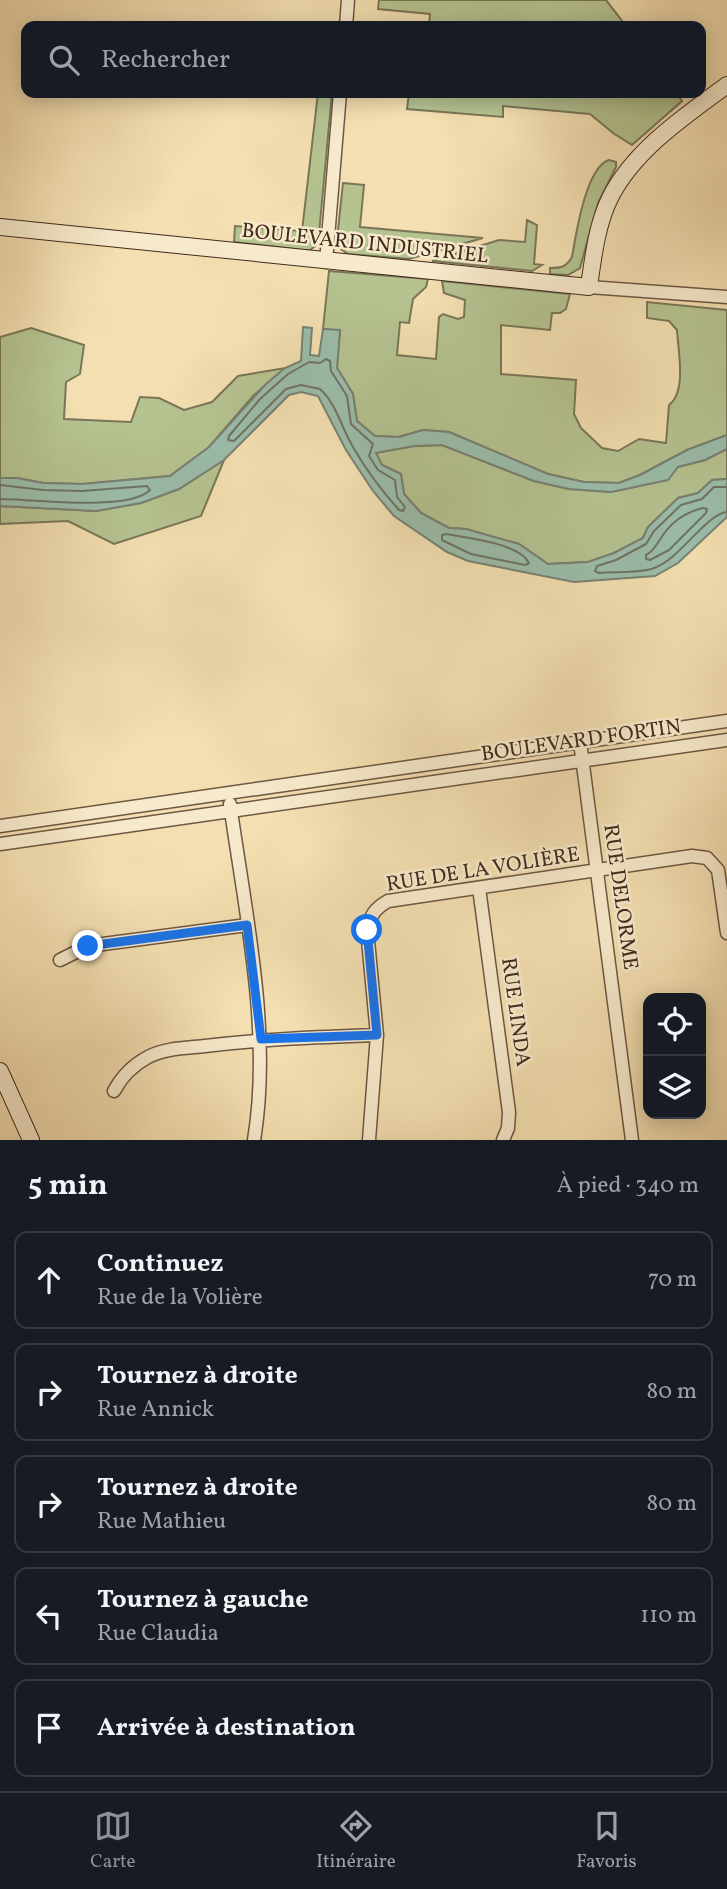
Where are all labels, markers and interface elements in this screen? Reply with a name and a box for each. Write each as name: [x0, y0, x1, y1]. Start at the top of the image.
search box: [21, 21, 706, 98]
icon: search: [45, 41, 83, 79]
text: Rechercher: [101, 42, 230, 78]
street label: BOULEVARD INDUSTRIEL: [240, 217, 490, 271]
street label: BOULEVARD FORTIN: [479, 713, 683, 769]
street label: RUE DELORME: [595, 822, 645, 972]
street label: RUE DE LA VOLIÈRE: [384, 840, 582, 900]
route start: [351, 914, 382, 945]
route end: [72, 930, 103, 961]
street label: RUE LINDA: [493, 956, 537, 1069]
map controls: [643, 993, 706, 1119]
button: locate: [643, 993, 706, 1056]
button: layers: [643, 1056, 706, 1119]
text: 5 min: [28, 1165, 108, 1207]
text: À pied · 340 m: [557, 1170, 699, 1202]
text: Continuez: [97, 1246, 223, 1282]
icon: ahead: [30, 1261, 68, 1299]
text: 70 m: [648, 1264, 697, 1296]
text: Rue de la Volière: [97, 1282, 263, 1314]
text: Tournez à droite: [97, 1358, 298, 1394]
icon: right: [30, 1373, 68, 1411]
text: 80 m: [647, 1376, 697, 1408]
text: Rue Annick: [97, 1394, 214, 1426]
text: Tournez à droite: [97, 1470, 298, 1506]
icon: right: [30, 1485, 68, 1523]
text: 80 m: [647, 1488, 697, 1520]
text: Rue Mathieu: [97, 1506, 226, 1538]
text: Tournez à gauche: [97, 1582, 309, 1618]
icon: left: [30, 1597, 68, 1635]
text: 110 m: [640, 1600, 697, 1632]
text: Rue Claudia: [97, 1618, 219, 1650]
icon: arrive: [30, 1709, 68, 1747]
text: Arrivée à destination: [97, 1710, 356, 1746]
tab: Carte: [90, 1807, 136, 1875]
tab: Itinéraire: [316, 1807, 396, 1875]
tab: Favoris: [576, 1807, 637, 1875]

